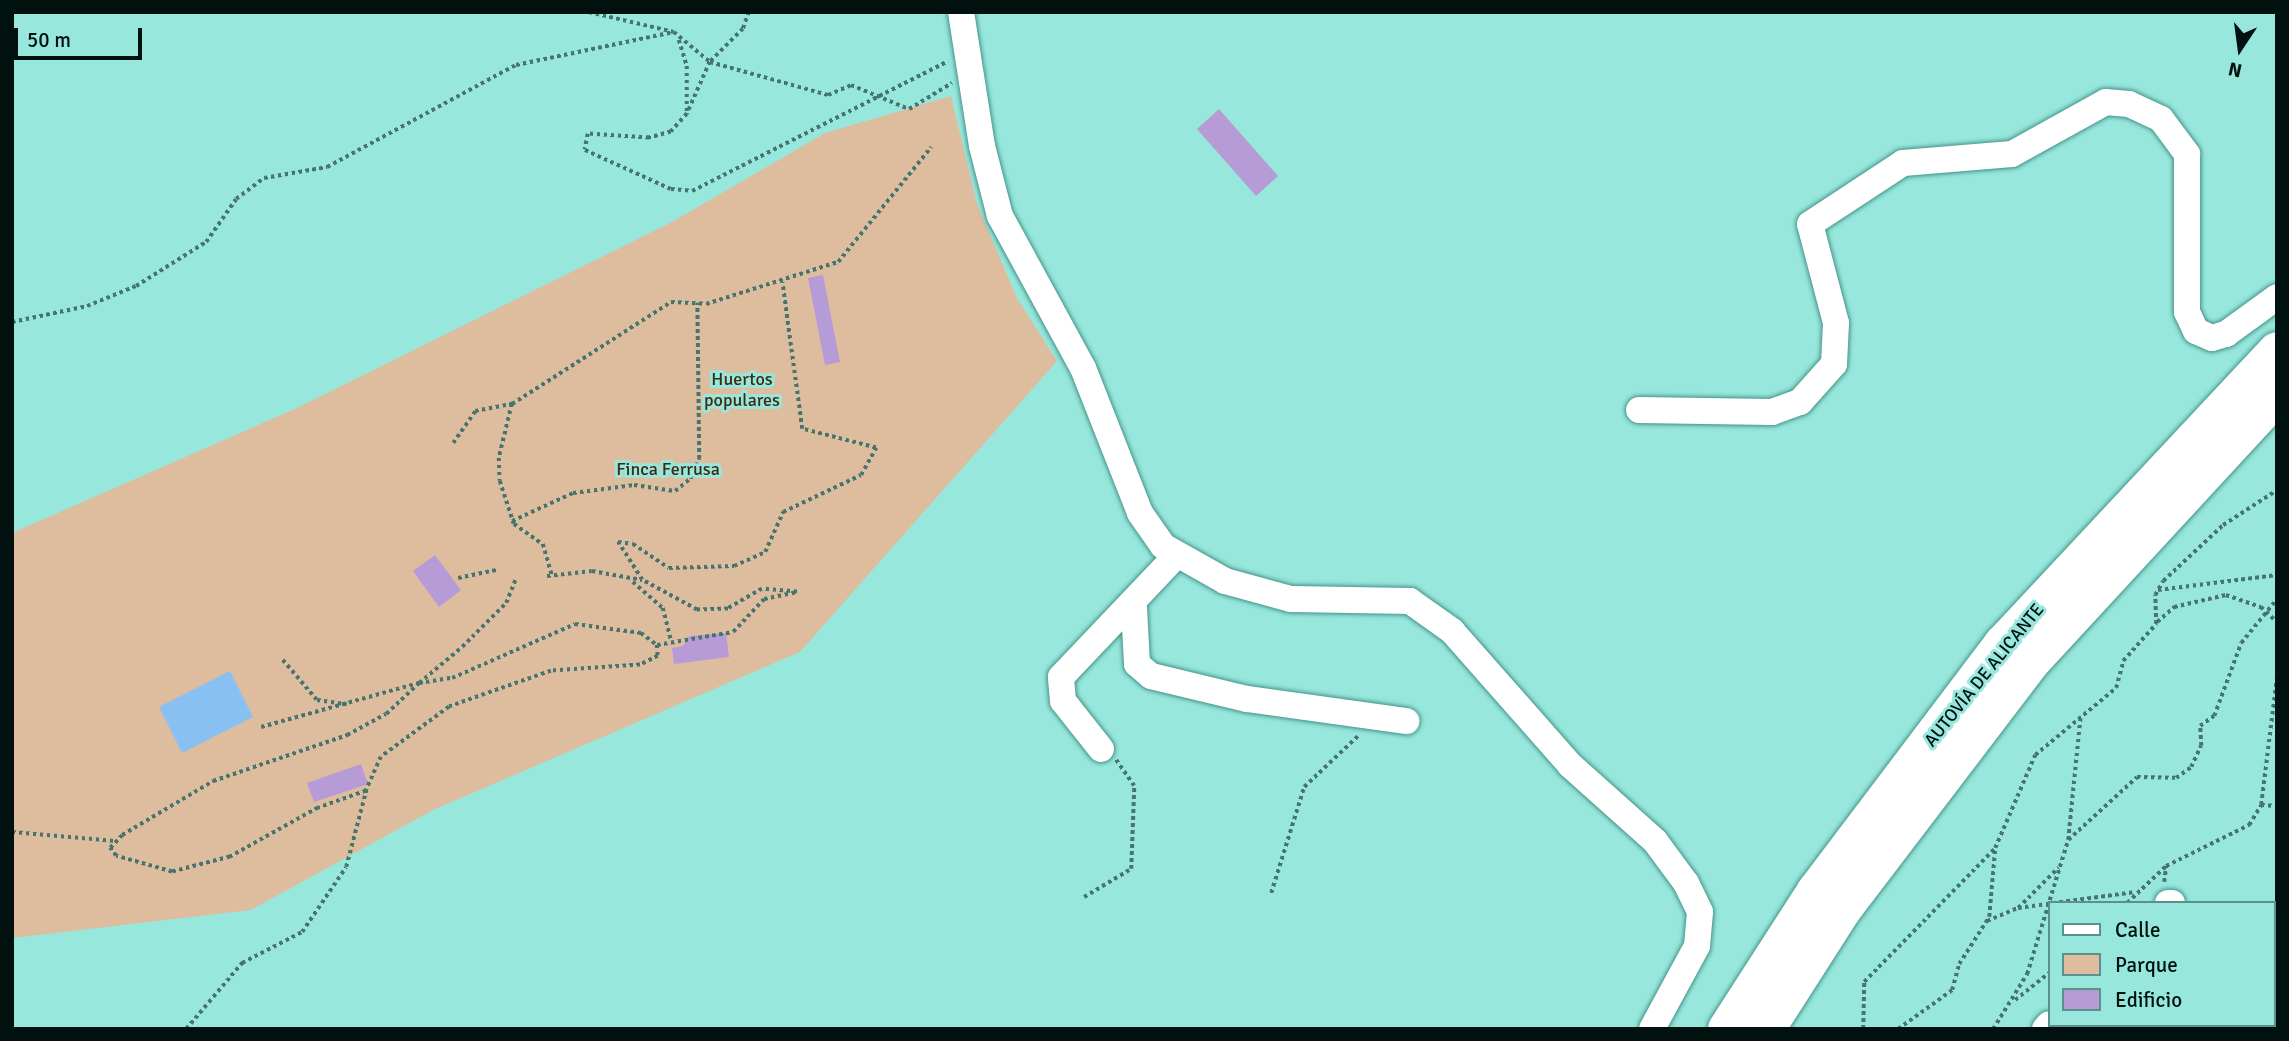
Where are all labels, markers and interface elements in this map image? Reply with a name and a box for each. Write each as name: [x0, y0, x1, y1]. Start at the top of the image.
scale bar: [18, 14, 145, 58]
north arrow: [2205, 14, 2275, 84]
text: 50 m: [27, 27, 71, 53]
text: N: [2226, 56, 2244, 83]
park label: Huertos populares: [704, 369, 780, 412]
park label: Finca Ferrusa: [616, 458, 720, 480]
street label: AUTOVÍA DE ALICANTE: [1920, 599, 2048, 751]
legend: [2048, 901, 2275, 1027]
text: Calle: [2115, 917, 2161, 943]
text: Parque: [2115, 952, 2178, 978]
text: Edificio: [2115, 987, 2182, 1013]

